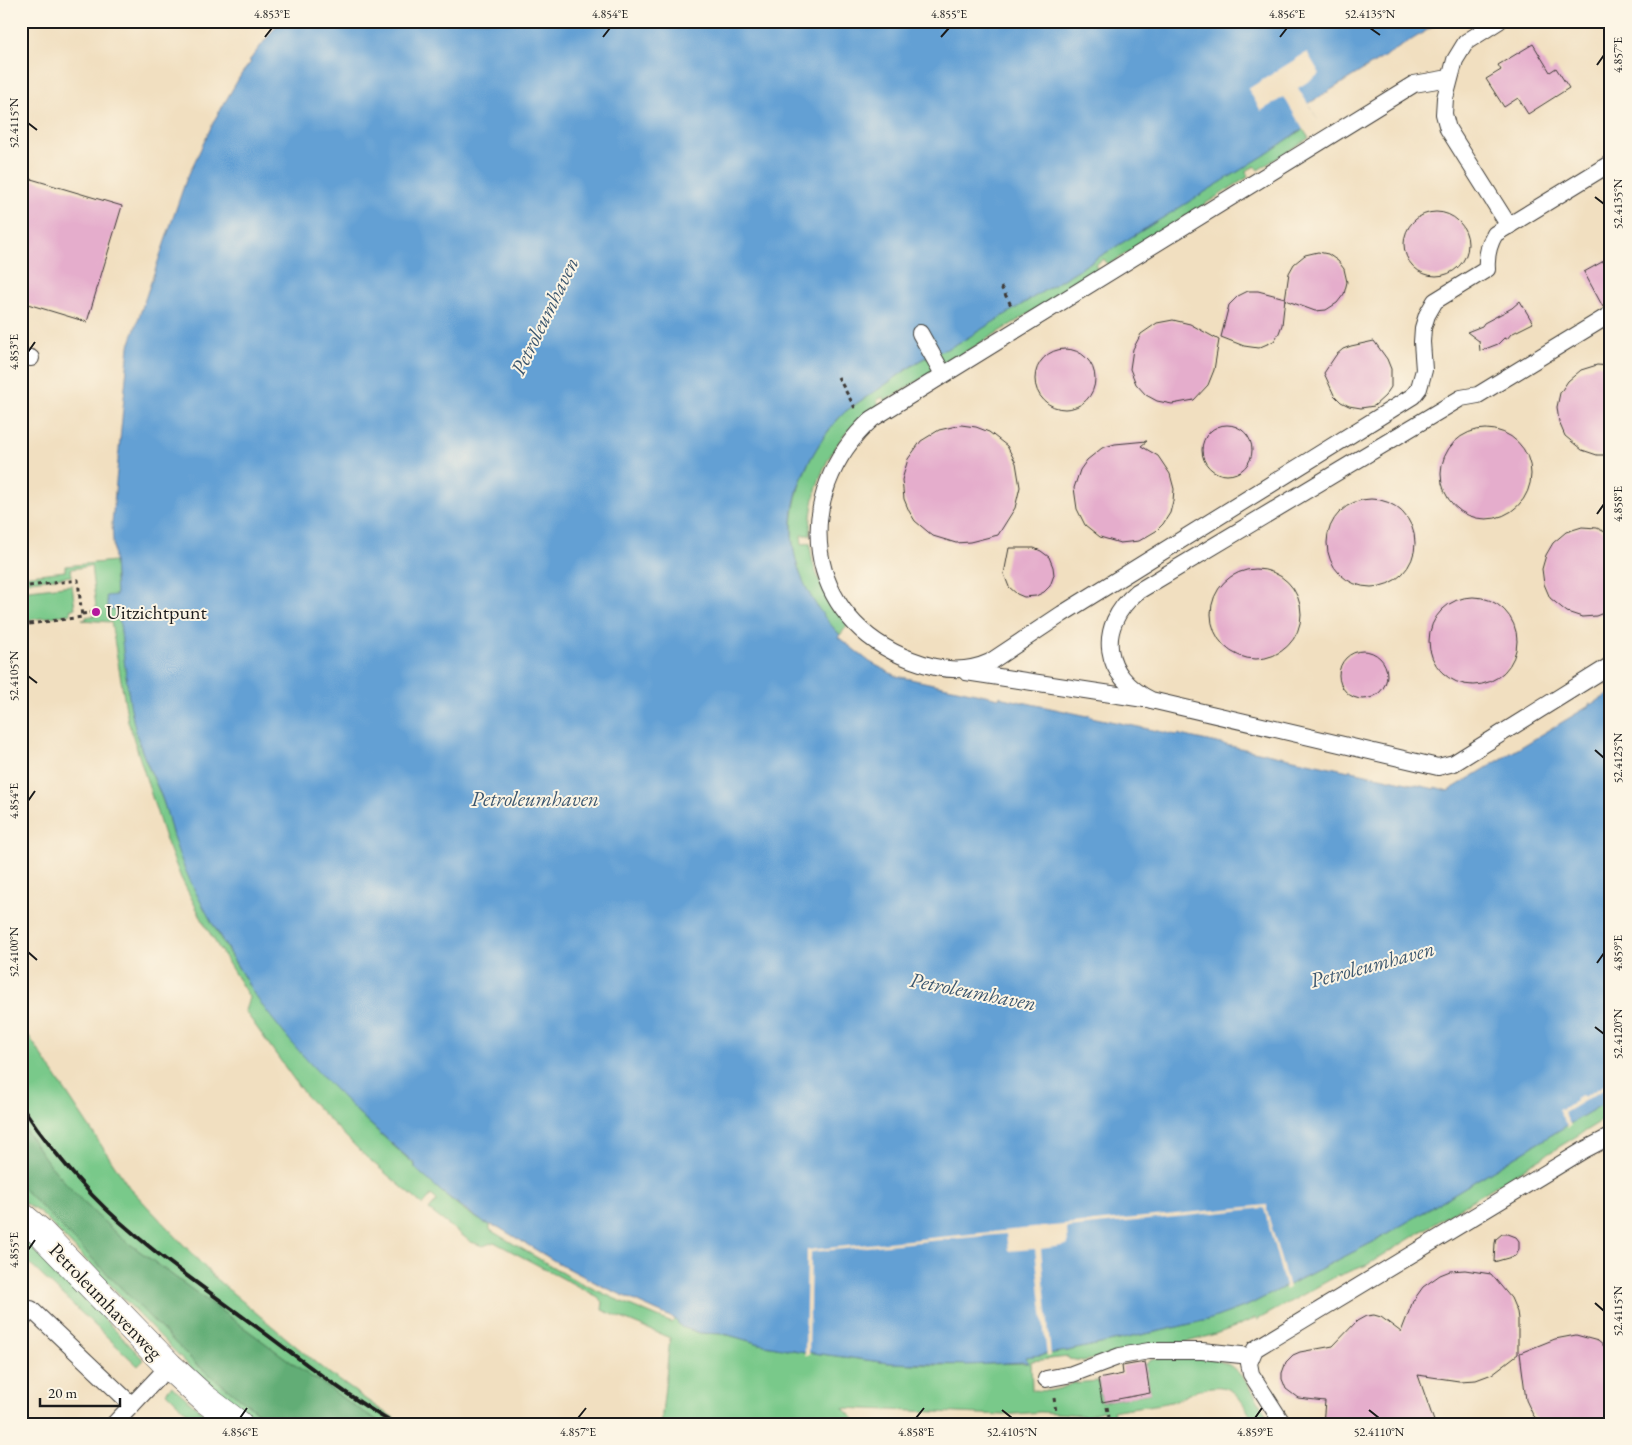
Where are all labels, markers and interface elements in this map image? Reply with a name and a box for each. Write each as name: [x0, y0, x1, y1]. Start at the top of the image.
text: 4.853°E: [254, 6, 290, 22]
text: 4.854°E: [592, 6, 628, 22]
text: 4.855°E: [931, 6, 967, 22]
text: 4.856°E: [1269, 6, 1305, 22]
text: 52.4135°N: [1345, 6, 1396, 22]
text: 4.857°E: [1610, 37, 1626, 73]
text: 52.4115°N: [6, 97, 22, 148]
text: 52.4135°N: [1610, 178, 1626, 229]
water label: Petroleumhaven: [504, 253, 584, 379]
text: 4.853°E: [6, 334, 22, 370]
text: 4.858°E: [1610, 486, 1626, 522]
place label: Uitzichtpunt: [106, 599, 208, 625]
marker: Uitzichtpunt: [90, 606, 102, 618]
text: 52.4105°N: [6, 650, 22, 701]
text: 52.4125°N: [1610, 732, 1626, 783]
text: 4.854°E: [6, 783, 22, 819]
water label: Petroleumhaven: [471, 785, 599, 812]
text: 52.4100°N: [6, 926, 22, 977]
water label: Petroleumhaven: [1307, 934, 1437, 994]
text: 4.859°E: [1610, 935, 1626, 971]
water label: Petroleumhaven: [908, 966, 1038, 1016]
text: 52.4120°N: [1610, 1008, 1626, 1059]
text: 4.855°E: [6, 1232, 22, 1268]
street label: Petroleumhavenweg: [44, 1237, 169, 1365]
text: 52.4115°N: [1610, 1285, 1626, 1336]
scale bar: [40, 1375, 120, 1407]
text: 20 m: [48, 1383, 77, 1402]
text: 4.856°E: [222, 1424, 258, 1440]
text: 4.857°E: [560, 1424, 596, 1440]
text: 4.858°E: [898, 1424, 934, 1440]
text: 52.4105°N: [987, 1424, 1038, 1440]
text: 4.859°E: [1237, 1424, 1273, 1440]
text: 52.4110°N: [1354, 1424, 1405, 1440]

